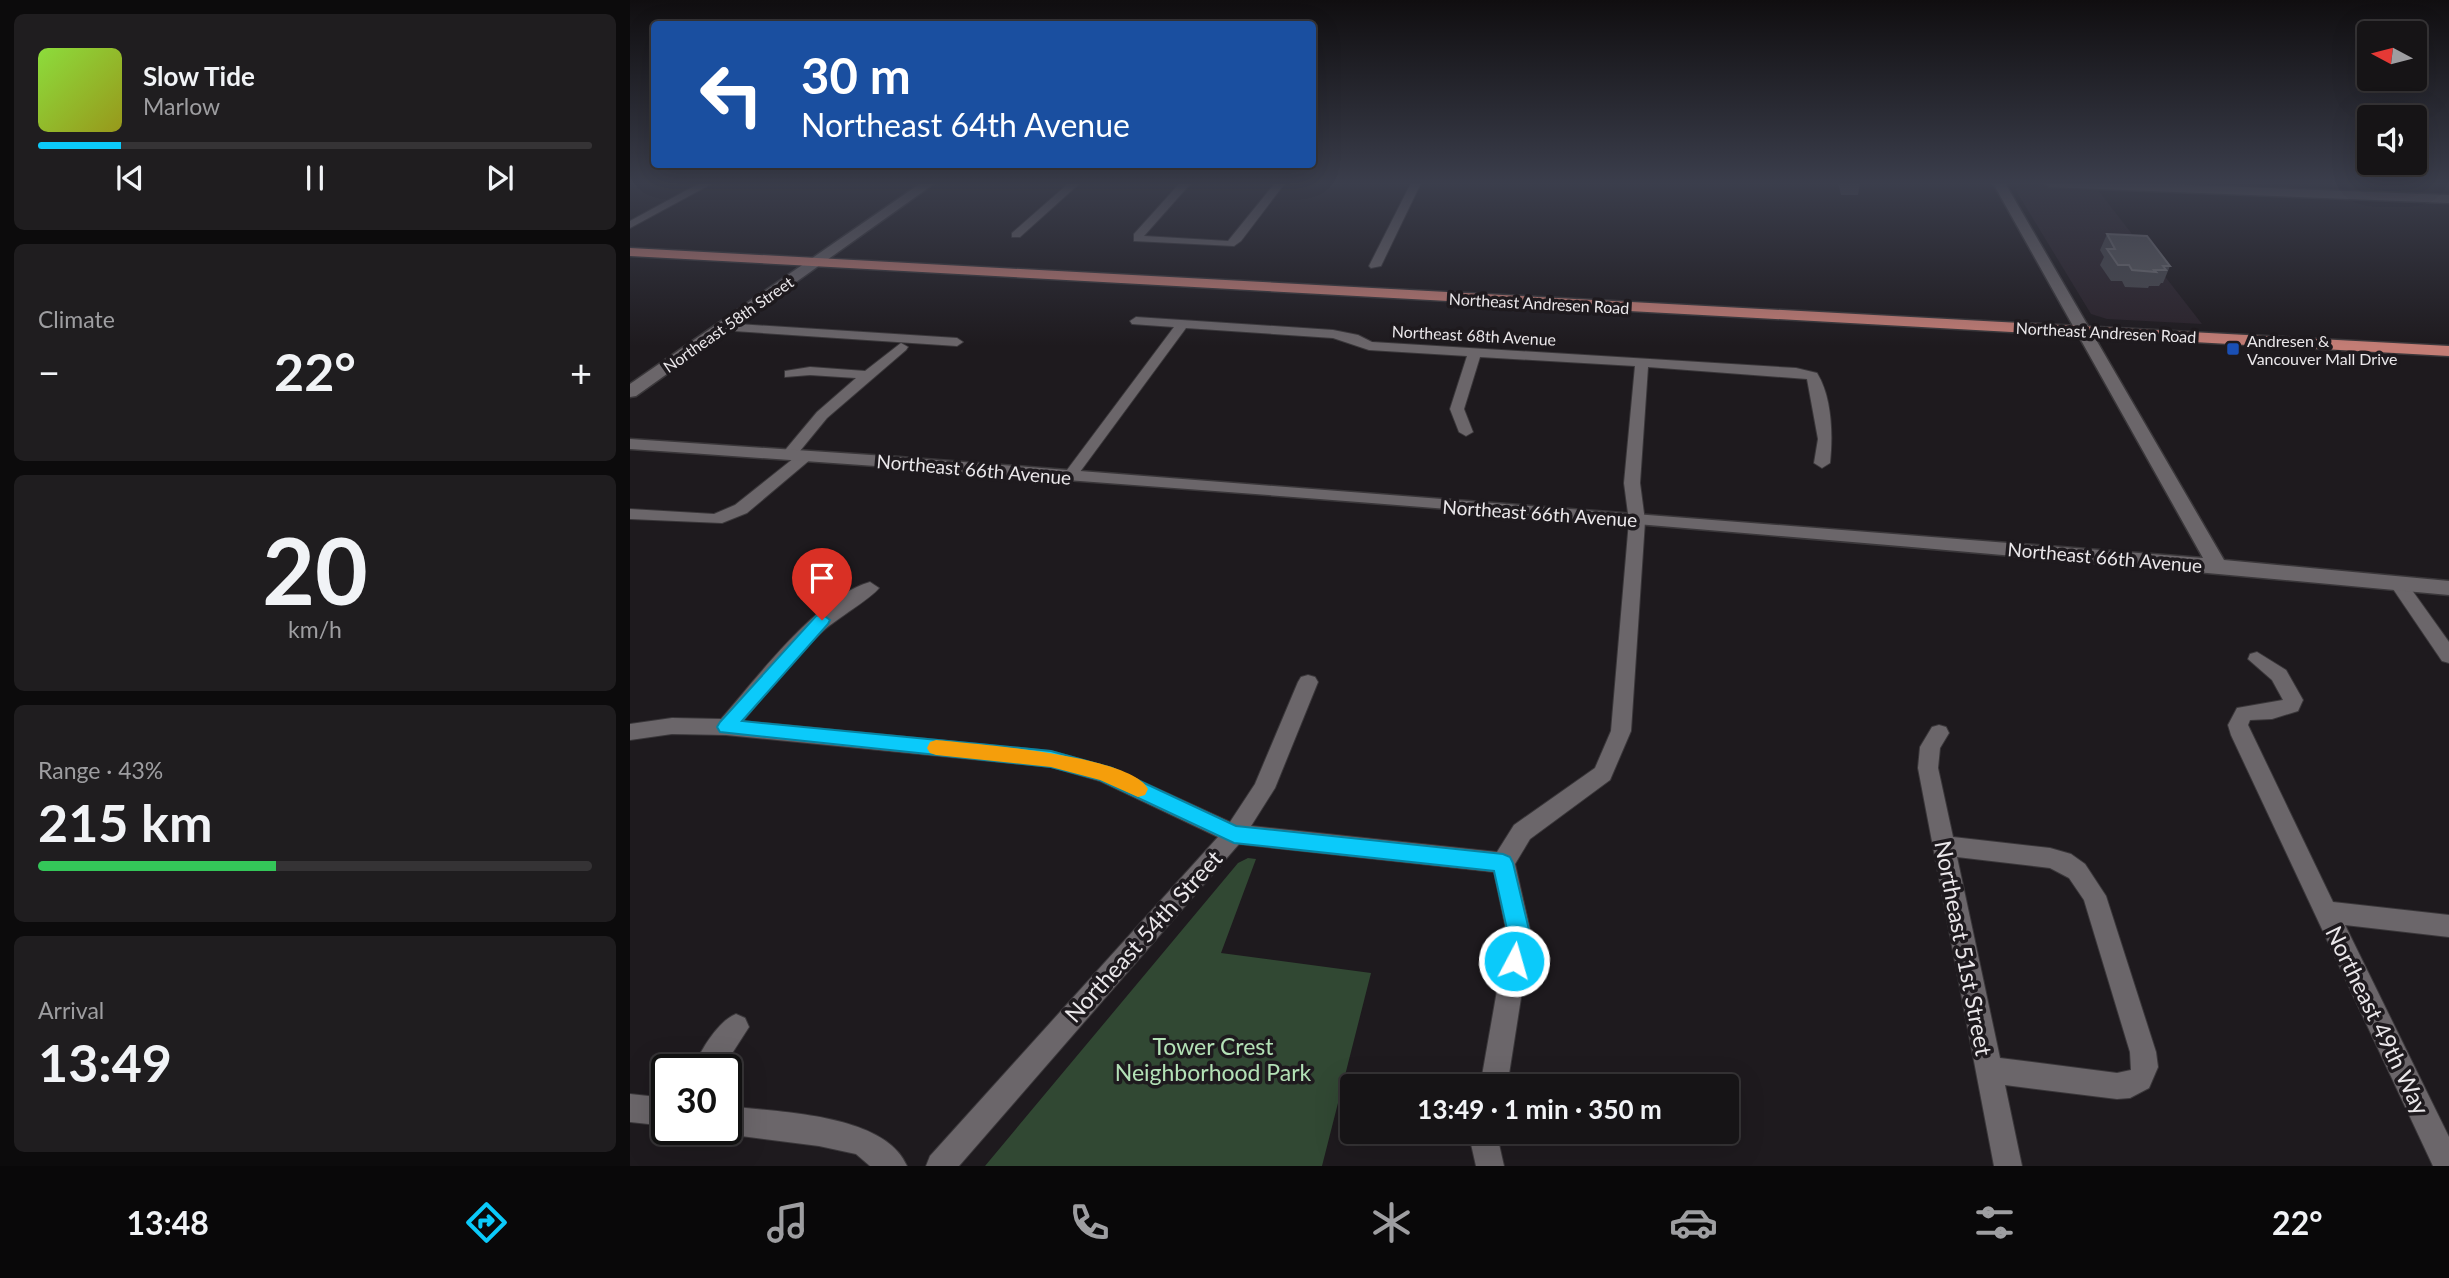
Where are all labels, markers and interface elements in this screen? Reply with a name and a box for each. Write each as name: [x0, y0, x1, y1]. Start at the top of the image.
north arrow: [2357, 21, 2427, 91]
map controls: [2357, 21, 2427, 175]
text: 30 m: [801, 46, 911, 104]
icon: left: [686, 49, 777, 140]
text: Slow Tide: [143, 60, 255, 92]
text: Marlow: [143, 92, 220, 120]
text: Northeast 64th Avenue: [801, 105, 1130, 144]
button: sound: [2357, 105, 2427, 175]
icon: previous: [111, 159, 149, 197]
icon: pause: [296, 159, 334, 197]
icon: next: [481, 159, 519, 197]
street label: Northeast 58th Street: [659, 272, 797, 376]
street label: Northeast Andresen Road: [1448, 289, 1630, 317]
text: Climate: [38, 305, 115, 333]
street label: Northeast Andresen Road: [2015, 318, 2197, 346]
street label: Northeast 68th Avenue: [1391, 321, 1557, 349]
place label: Andresen & Vancouver Mall Drive: [2247, 331, 2397, 368]
text: 22°: [274, 340, 356, 402]
marker: Andresen & Vancouver Mall Drive: [2225, 341, 2241, 357]
text: −: [38, 349, 60, 395]
text: +: [570, 349, 592, 395]
street label: Northeast 66th Avenue: [876, 449, 1072, 489]
street label: Northeast 66th Avenue: [1442, 495, 1638, 531]
text: 20: [262, 515, 368, 624]
street label: Northeast 66th Avenue: [2007, 537, 2203, 577]
pin: [792, 548, 852, 620]
icon: arrive: [803, 559, 841, 597]
text: km/h: [288, 615, 342, 643]
text: Range · 43%: [38, 756, 163, 784]
text: 215 km: [38, 791, 212, 853]
street label: Northeast 51st Street: [1929, 838, 1999, 1059]
street label: Northeast 54th Street: [1058, 844, 1228, 1028]
street label: Northeast 49th Way: [2320, 921, 2436, 1119]
position arrow: [1477, 924, 1551, 998]
text: Arrival: [38, 996, 104, 1024]
text: 13:49: [38, 1031, 172, 1093]
park label: Tower Crest Neighborhood Park: [1115, 1032, 1312, 1086]
speed limit sign: 30: [651, 1054, 742, 1145]
text: 13:49 · 1 min · 350 m: [1417, 1093, 1662, 1125]
icon: directions: [462, 1198, 511, 1247]
icon: music: [763, 1198, 812, 1247]
icon: phone: [1065, 1198, 1114, 1247]
icon: climate: [1367, 1198, 1416, 1247]
icon: car: [1669, 1198, 1718, 1247]
icon: filters: [1970, 1198, 2019, 1247]
text: 13:48: [126, 1203, 209, 1242]
text: 22°: [2272, 1203, 2323, 1242]

